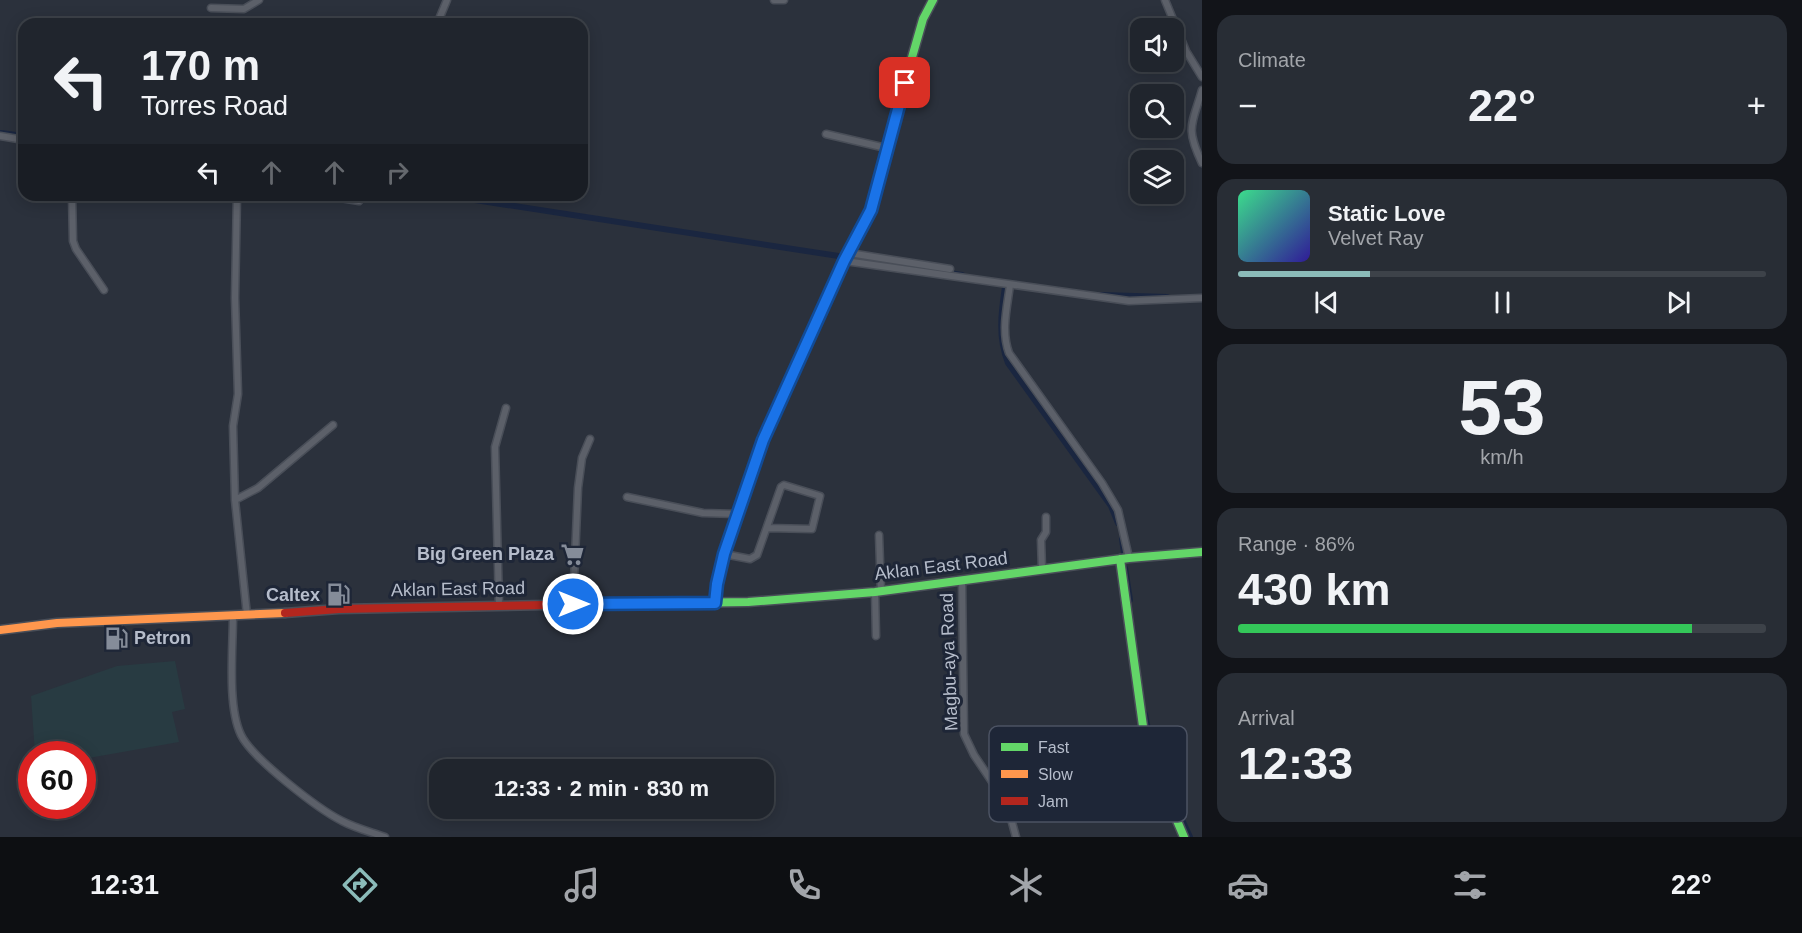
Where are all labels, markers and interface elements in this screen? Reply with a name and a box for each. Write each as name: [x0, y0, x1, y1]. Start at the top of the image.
map controls: [1130, 18, 1184, 204]
button: sound: [1130, 18, 1184, 72]
icon: left: [42, 42, 120, 120]
text: 170 m: [141, 42, 260, 89]
text: Climate: [1238, 49, 1306, 71]
pin: [879, 57, 930, 108]
icon: arrive: [888, 66, 921, 99]
text: 22°: [1468, 80, 1536, 131]
button: search: [1130, 84, 1184, 138]
text: −: [1238, 87, 1257, 124]
text: +: [1747, 87, 1766, 124]
text: Torres Road: [141, 91, 288, 121]
button: layers: [1130, 150, 1184, 204]
icon: left: [192, 156, 225, 189]
icon: ahead: [255, 156, 288, 189]
icon: ahead: [318, 156, 351, 189]
icon: right: [381, 156, 414, 189]
text: Static Love: [1328, 201, 1445, 226]
text: Velvet Ray: [1328, 227, 1424, 249]
icon: previous: [1310, 286, 1343, 319]
icon: pause: [1486, 286, 1519, 319]
icon: next: [1662, 286, 1695, 319]
text: 53: [1459, 363, 1545, 451]
text: km/h: [1480, 446, 1524, 468]
text: Range · 86%: [1238, 533, 1355, 555]
supermarket icon: Big Green Plaza: [559, 541, 585, 567]
place label: Big Green Plaza: [417, 544, 555, 564]
street label: Aklan East Road: [873, 548, 1009, 584]
text: 430 km: [1238, 564, 1391, 615]
position arrow: [541, 572, 605, 636]
street label: Aklan East Road: [391, 578, 525, 600]
fuel station icon: Caltex: [325, 582, 351, 608]
place label: Caltex: [266, 585, 320, 605]
street label: Magbu-aya Road: [937, 593, 961, 731]
fuel station icon: Petron: [103, 625, 129, 651]
place label: Petron: [134, 628, 191, 648]
text: Arrival: [1238, 707, 1295, 729]
legend: [989, 726, 1187, 822]
text: 12:33: [1238, 738, 1353, 789]
text: Fast: [1038, 739, 1070, 756]
speed limit sign: 60: [18, 741, 96, 819]
text: Slow: [1038, 766, 1073, 783]
text: 12:33 · 2 min · 830 m: [494, 776, 709, 801]
text: Jam: [1038, 793, 1068, 810]
icon: directions: [339, 864, 381, 906]
icon: music: [561, 864, 603, 906]
icon: phone: [783, 864, 825, 906]
icon: climate: [1005, 864, 1047, 906]
icon: car: [1227, 864, 1269, 906]
icon: filters: [1449, 864, 1491, 906]
text: 12:31: [90, 870, 159, 900]
text: 22°: [1671, 870, 1712, 900]

